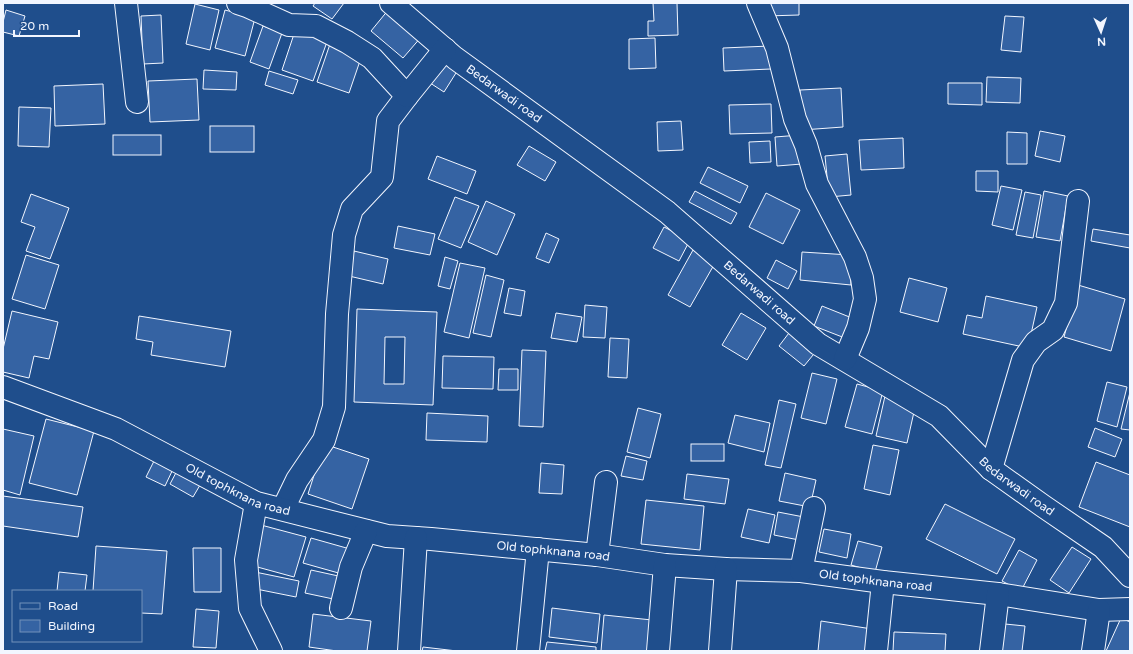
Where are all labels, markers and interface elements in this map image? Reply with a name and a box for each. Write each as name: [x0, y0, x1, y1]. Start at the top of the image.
scale bar: [14, 12, 79, 38]
north arrow: [1081, 12, 1121, 52]
text: 20 m: [20, 19, 49, 33]
text: N: [1097, 35, 1106, 48]
street label: Bedarwadi road: [464, 62, 545, 126]
street label: Bedarwadi road: [721, 258, 798, 328]
street label: Bedarwadi road: [976, 454, 1057, 519]
street label: Old tophknana road: [183, 460, 292, 518]
street label: Old tophknana road: [496, 538, 611, 564]
street label: Old tophknana road: [818, 566, 933, 594]
legend: [12, 590, 142, 642]
text: Road: [48, 599, 78, 613]
text: Building: [48, 619, 95, 633]

